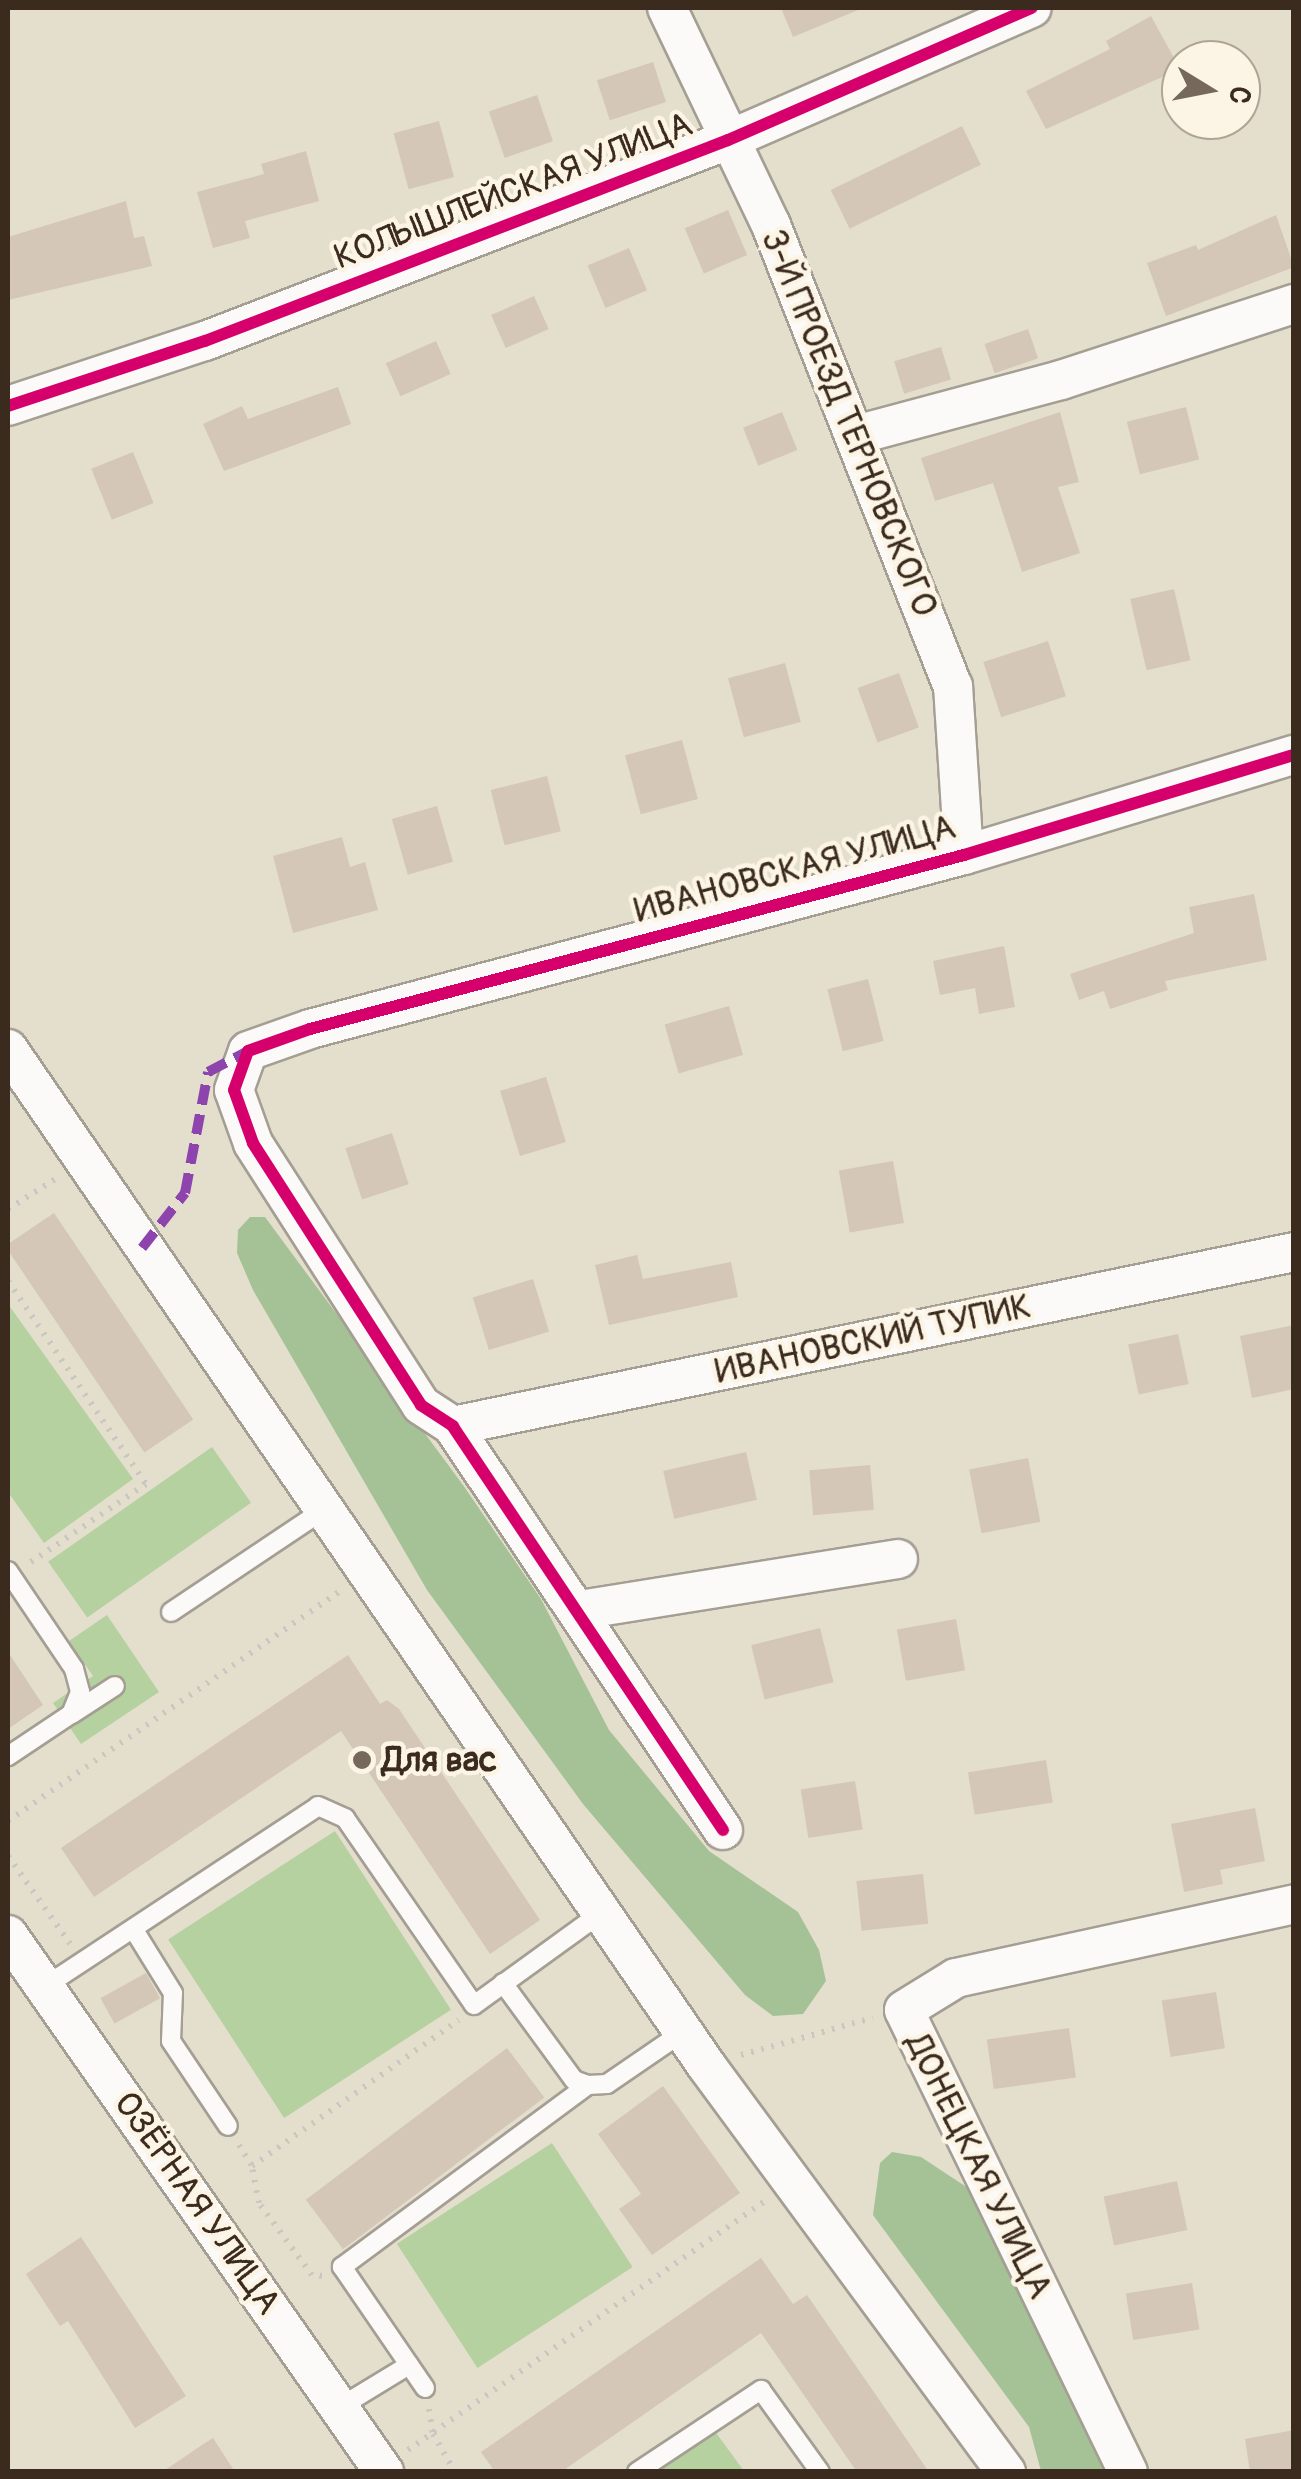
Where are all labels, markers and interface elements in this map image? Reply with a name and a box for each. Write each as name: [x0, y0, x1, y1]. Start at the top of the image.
north arrow: [1161, 40, 1261, 140]
text: С: [1220, 83, 1258, 106]
street label: КОЛЫШЛЕЙСКАЯ УЛИЦА: [328, 103, 698, 279]
street label: 3-Й ПРОЕЗД ТЕРНОВСКОГО: [752, 223, 946, 623]
street label: ИВАНОВСКАЯ УЛИЦА: [630, 806, 960, 932]
street label: ИВАНОВСКИЙ ТУПИК: [711, 1285, 1035, 1393]
place label: Для вас: [382, 1739, 497, 1781]
marker: Для вас: [351, 1749, 373, 1771]
street label: ДОНЕЦКАЯ УЛИЦА: [897, 2027, 1061, 2305]
street label: ОЗЁРНАЯ УЛИЦА: [105, 2084, 289, 2322]

